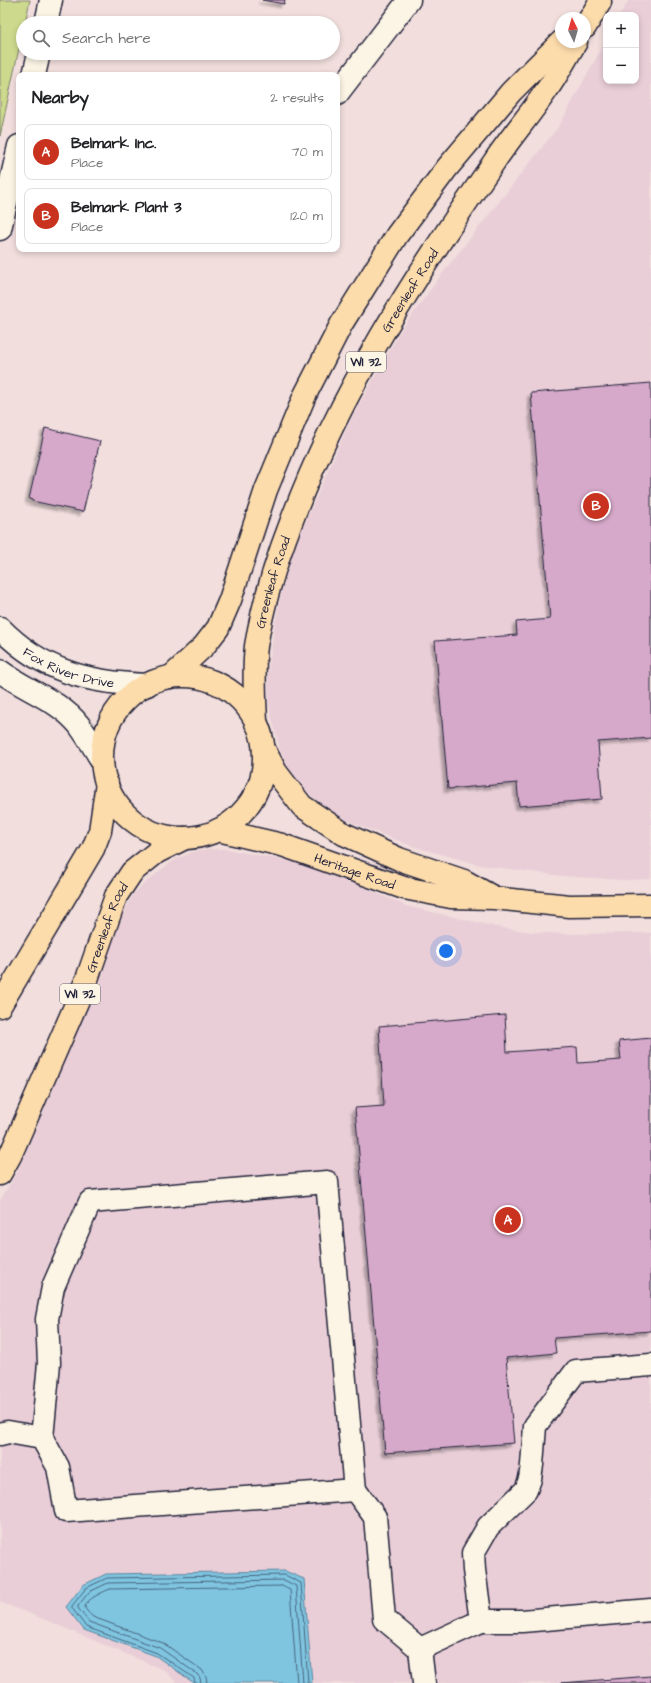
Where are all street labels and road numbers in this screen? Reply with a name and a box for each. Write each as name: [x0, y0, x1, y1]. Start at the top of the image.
street label: Greenleaf Road: [377, 245, 443, 336]
road number: WI 32: [346, 352, 386, 372]
street label: Greenleaf Road: [251, 534, 295, 630]
street label: Fox River Drive: [19, 643, 115, 692]
street label: Heritage Road: [312, 849, 398, 894]
street label: Greenleaf Road: [82, 879, 133, 975]
road number: WI 32: [60, 984, 100, 1004]

